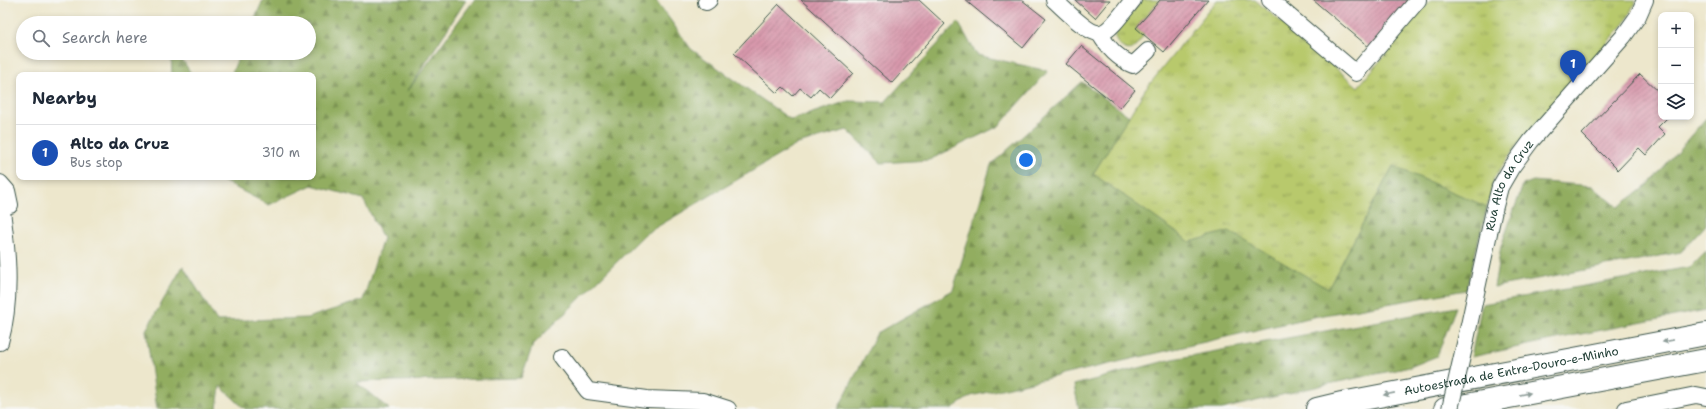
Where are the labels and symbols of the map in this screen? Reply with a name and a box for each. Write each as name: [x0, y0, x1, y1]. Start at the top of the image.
pin: 1: [1560, 50, 1586, 83]
street label: Rua Alto da Cruz: [1482, 136, 1537, 232]
your location: [1016, 150, 1036, 170]
one-way arrow: [1662, 339, 1674, 345]
street label: Autoestrada de Entre-Douro-e-Minho: [1403, 343, 1620, 399]
one-way arrow: [1382, 391, 1395, 397]
one-way arrow: [1518, 391, 1531, 397]

